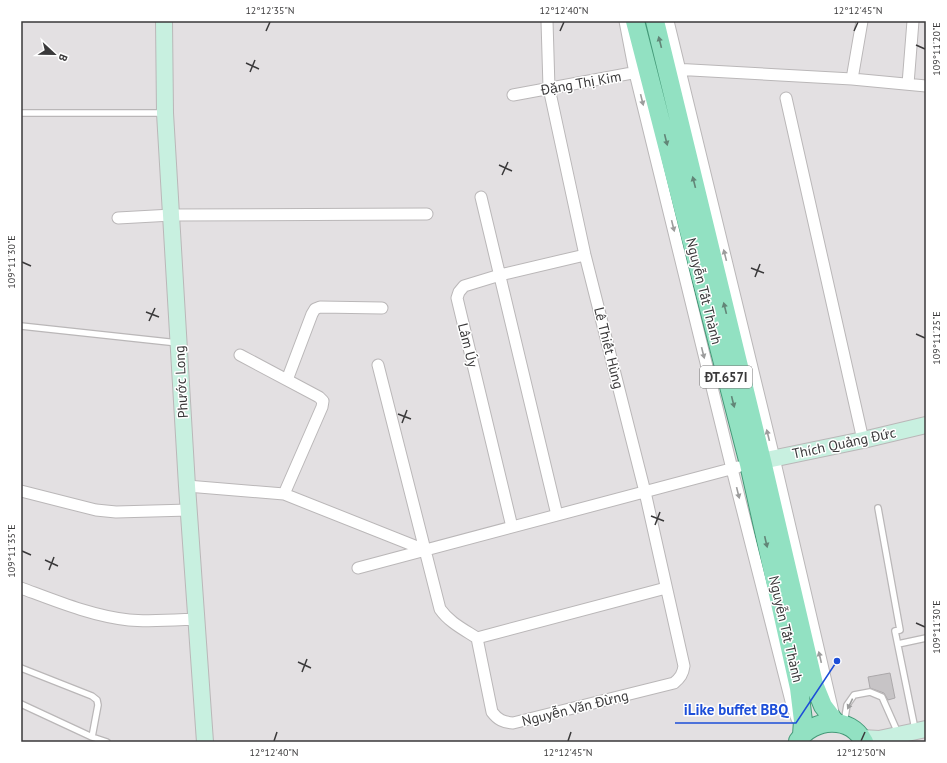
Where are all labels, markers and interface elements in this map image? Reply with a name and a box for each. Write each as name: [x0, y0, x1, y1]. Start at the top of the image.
text: 12°12'35"N: [245, 4, 295, 17]
text: 12°12'40"N: [539, 4, 589, 17]
text: 12°12'45"N: [833, 4, 883, 17]
text: 109°11'20"E: [930, 22, 943, 76]
north arrow: [34, 34, 74, 74]
one-way arrow: [656, 36, 662, 48]
text: B: [55, 52, 71, 64]
street label: Đặng Thị Kim: [538, 67, 623, 99]
one-way arrow: [640, 94, 646, 106]
one-way arrow: [663, 134, 669, 146]
one-way arrow: [691, 176, 697, 188]
one-way arrow: [670, 220, 676, 233]
text: 109°11'30"E: [5, 235, 18, 289]
street label: Nguyễn Tất Thành: [682, 236, 726, 346]
one-way arrow: [721, 248, 727, 261]
one-way arrow: [722, 302, 728, 314]
street label: Lê Thiết Hùng: [590, 305, 628, 391]
text: 109°11'25"E: [930, 311, 943, 365]
street label: Lâm Úy: [454, 321, 482, 369]
street label: Phước Long: [170, 345, 192, 419]
one-way arrow: [701, 347, 707, 359]
road number: ĐT.657I: [700, 366, 752, 388]
one-way arrow: [730, 396, 736, 408]
street label: Thích Quảng Đức: [790, 423, 898, 463]
one-way arrow: [765, 429, 771, 441]
one-way arrow: [735, 486, 741, 499]
text: 109°11'35"E: [5, 524, 18, 578]
one-way arrow: [763, 536, 769, 548]
street label: Nguyễn Tất Thành: [765, 574, 807, 684]
text: 109°11'30"E: [930, 600, 943, 654]
one-way arrow: [816, 651, 822, 664]
street label: Nguyễn Văn Đừng: [520, 686, 630, 730]
callout: iLike buffet BBQ: [675, 696, 796, 723]
one-way arrow: [846, 698, 853, 710]
text: iLike buffet BBQ: [684, 700, 789, 719]
text: 12°12'40"N: [249, 746, 299, 759]
text: 12°12'45"N: [543, 746, 593, 759]
text: 12°12'50"N: [836, 746, 886, 759]

